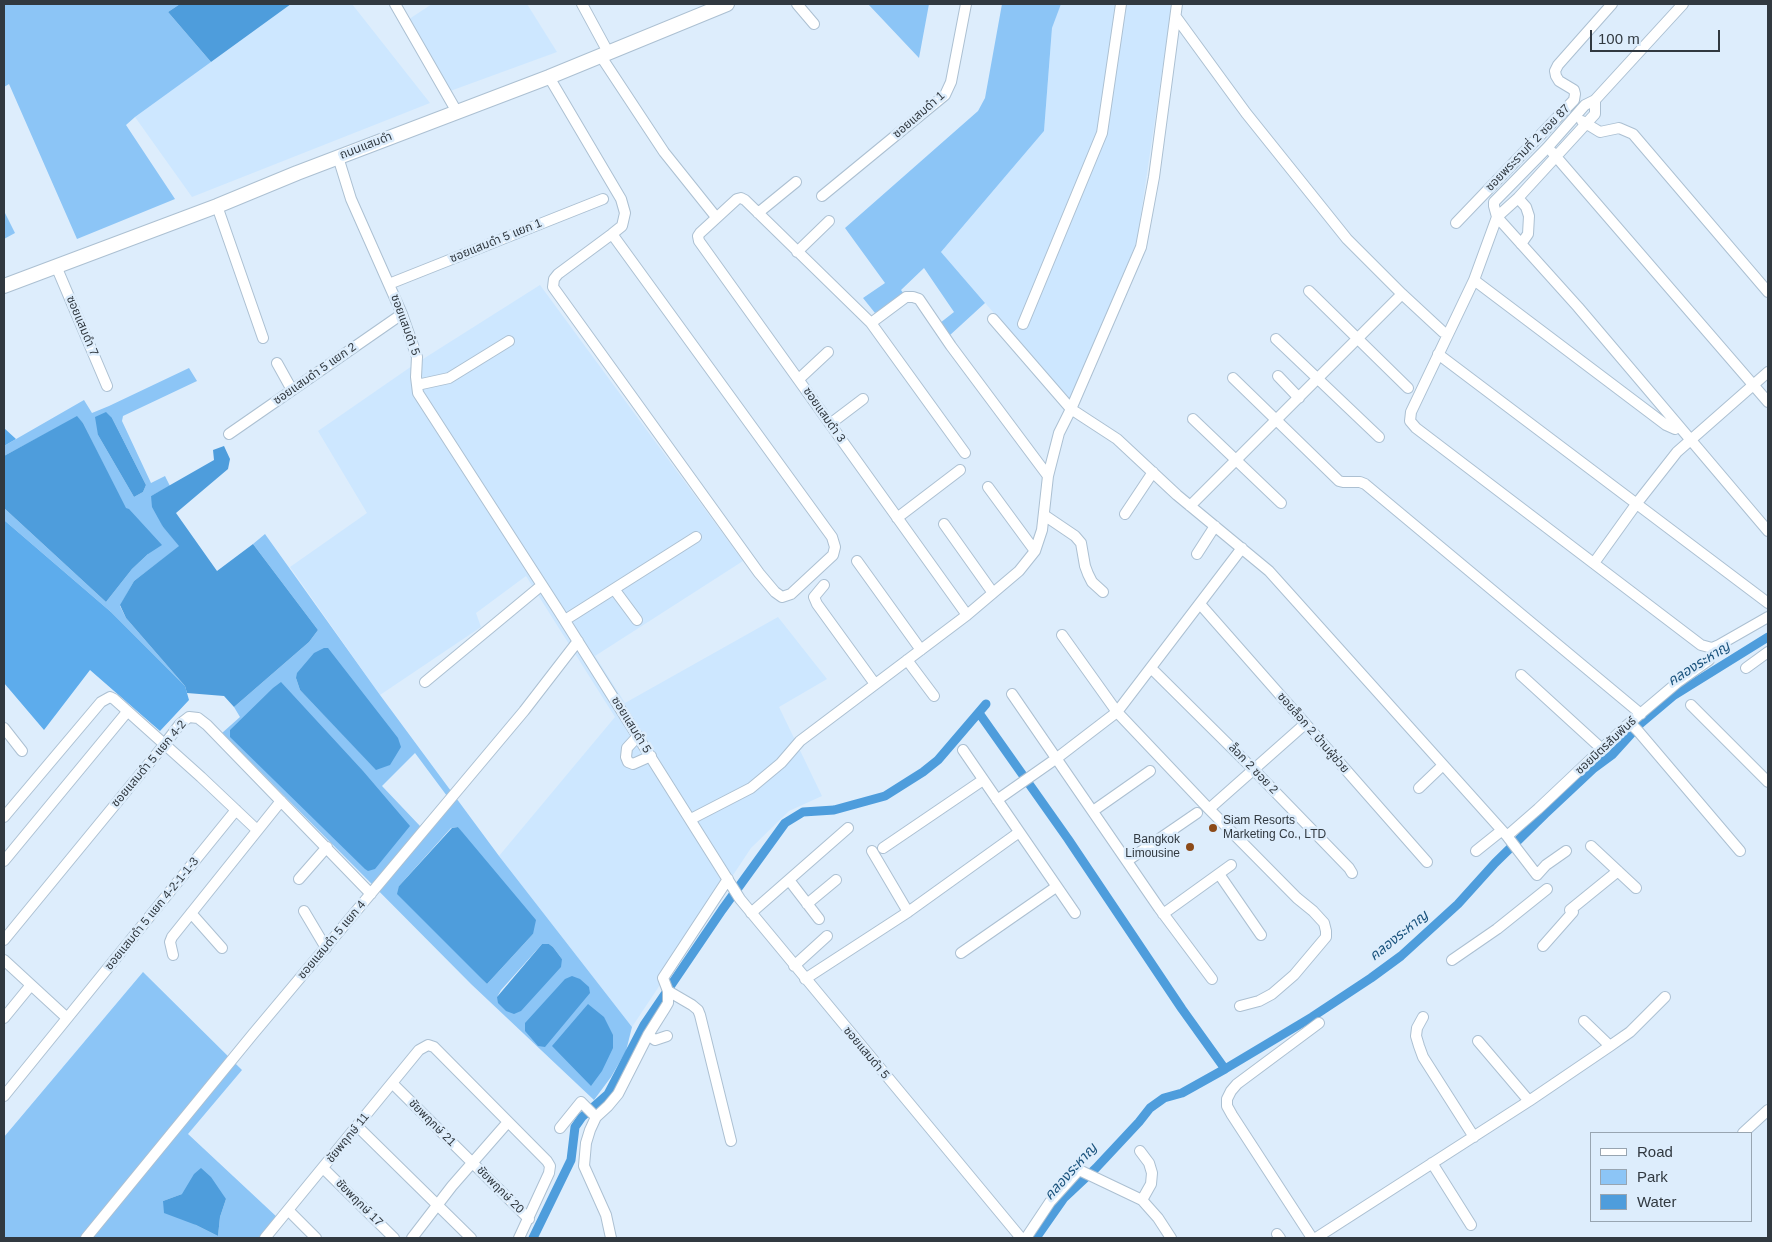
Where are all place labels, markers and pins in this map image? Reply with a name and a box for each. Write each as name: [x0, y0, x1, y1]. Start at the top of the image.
place label: Siam Resorts Marketing Co., LTD: [1223, 814, 1326, 842]
marker: Siam Resorts Marketing Co., LTD: [1207, 822, 1219, 834]
place label: Bangkok Limousine: [1125, 833, 1180, 861]
marker: Bangkok Limousine: [1184, 841, 1196, 853]

